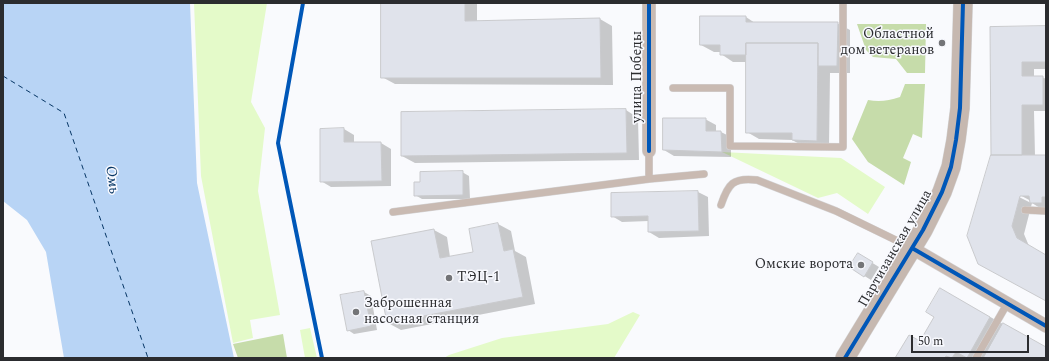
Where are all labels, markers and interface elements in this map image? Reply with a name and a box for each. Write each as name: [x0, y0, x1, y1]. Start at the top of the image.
place label: Областной дом ветеранов: [840, 27, 934, 60]
street label: улица Победы: [630, 31, 646, 123]
marker: Областной дом ветеранов: [937, 38, 947, 48]
water label: Омь: [100, 165, 122, 195]
street label: Партизанская улица: [856, 187, 936, 311]
place label: Омские ворота: [755, 257, 853, 273]
marker: Омские ворота: [856, 260, 866, 270]
place label: ТЭЦ-1: [457, 270, 500, 286]
marker: ТЭЦ-1: [444, 273, 454, 283]
place label: Заброшенная насосная станция: [364, 296, 479, 328]
marker: Заброшенная насосная станция: [351, 307, 361, 317]
scale bar: [913, 327, 1031, 353]
text: 50 m: [918, 332, 943, 351]

